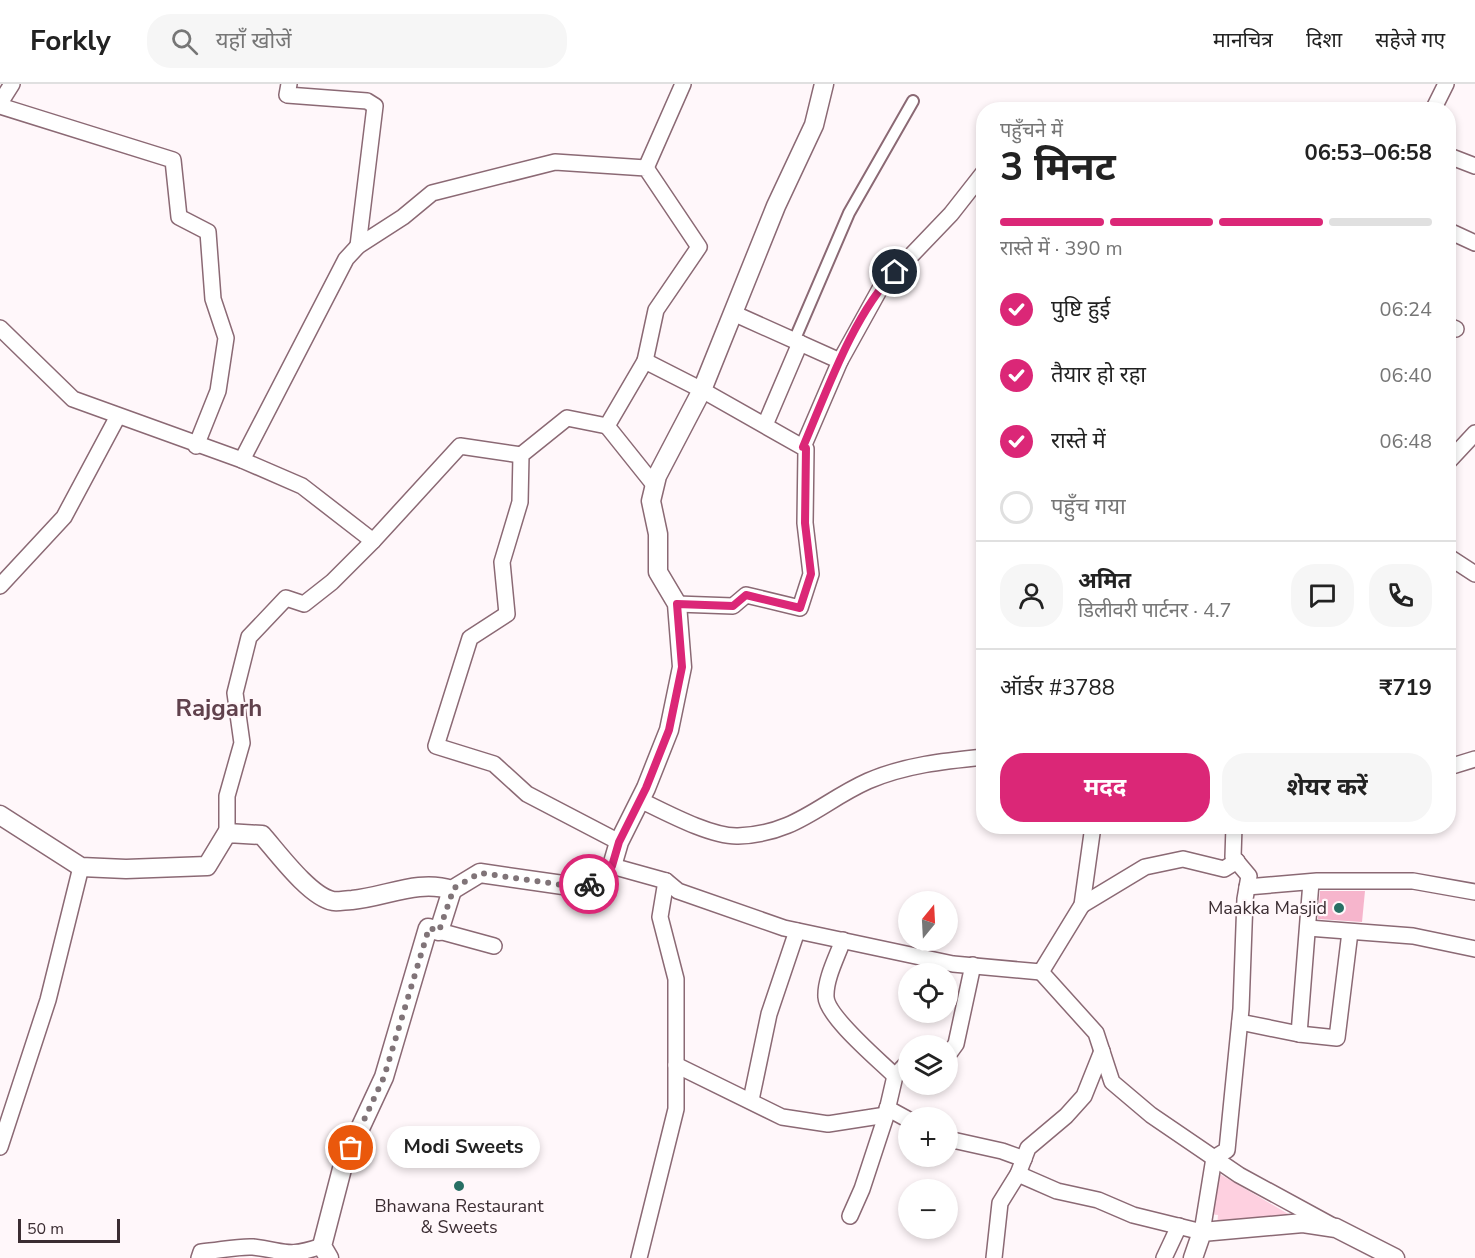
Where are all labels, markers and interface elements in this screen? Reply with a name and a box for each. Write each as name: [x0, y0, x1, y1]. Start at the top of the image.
search box: [147, 14, 567, 68]
text: Forkly: [30, 22, 111, 60]
icon: search: [168, 25, 201, 58]
text: यहाँ खोजें: [216, 26, 291, 56]
text: मानचित्र: [1213, 26, 1273, 54]
text: दिशा: [1306, 26, 1342, 54]
text: सहेजे गए: [1375, 26, 1445, 54]
text: पहुँचने में: [1000, 117, 1063, 144]
text: 06:53–06:58: [1304, 138, 1432, 168]
text: 3 मिनट: [1000, 141, 1116, 194]
text: रास्ते में · 390 m: [1000, 235, 1123, 262]
pin: [869, 246, 920, 297]
icon: home: [878, 255, 911, 288]
icon: check: [1000, 293, 1033, 326]
text: पुष्टि हुई: [1051, 294, 1110, 324]
text: 06:24: [1379, 296, 1432, 323]
icon: check: [1000, 359, 1033, 392]
text: तैयार हो रहा: [1051, 360, 1146, 390]
text: 06:40: [1379, 362, 1432, 389]
icon: check: [1000, 425, 1033, 458]
text: रास्ते में: [1051, 426, 1106, 456]
text: 06:48: [1379, 428, 1432, 455]
text: पहुँच गया: [1051, 492, 1126, 522]
button: person: [1000, 564, 1063, 627]
button: chat: [1291, 564, 1354, 627]
button: phone: [1369, 564, 1432, 627]
text: अमित: [1078, 566, 1131, 596]
text: डिलीवरी पार्टनर · 4.7: [1078, 597, 1232, 624]
text: ऑर्डर #3788: [1000, 673, 1115, 703]
text: ₹719: [1379, 673, 1432, 703]
district label: Rajgarh: [176, 692, 262, 724]
button: मदद: [1000, 753, 1210, 822]
button: शेयर करें: [1222, 753, 1432, 822]
courier: [559, 854, 619, 914]
icon: bike: [573, 868, 606, 901]
north arrow: [898, 891, 958, 951]
map controls: [898, 891, 958, 1239]
place label: Maakka Masjid: [1208, 896, 1327, 920]
marker: Maakka Masjid: [1332, 901, 1346, 915]
button: locate: [898, 963, 958, 1023]
button: layers: [898, 1035, 958, 1095]
button: +: [898, 1107, 958, 1167]
pin: [325, 1122, 376, 1173]
callout: Modi Sweets: [387, 1127, 540, 1169]
icon: bag: [334, 1131, 367, 1164]
text: Modi Sweets: [404, 1133, 523, 1160]
marker: Bhawana Restaurant & Sweets: [452, 1179, 466, 1193]
button: −: [898, 1179, 958, 1239]
place label: Bhawana Restaurant & Sweets: [374, 1194, 544, 1239]
scale bar: [18, 1216, 120, 1244]
text: 50 m: [27, 1218, 64, 1240]

